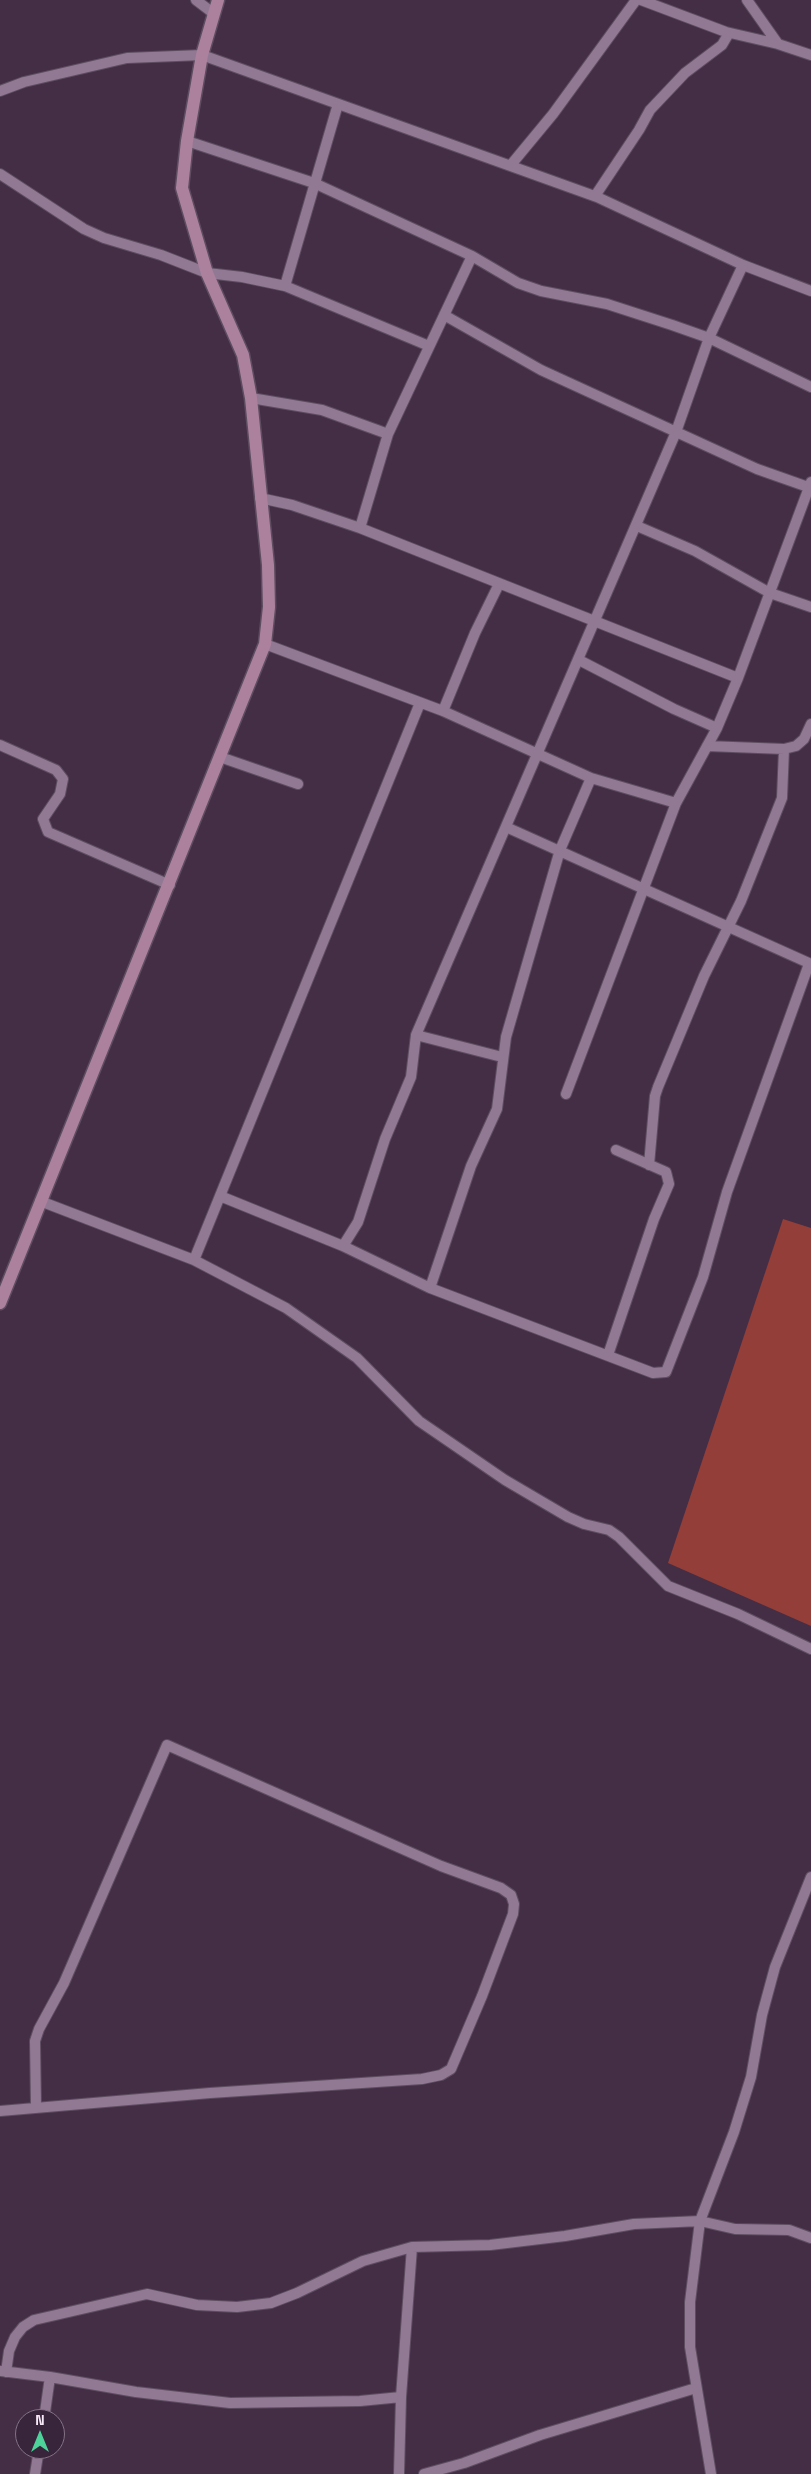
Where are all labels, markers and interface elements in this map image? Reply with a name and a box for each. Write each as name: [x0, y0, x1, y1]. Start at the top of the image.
north arrow: [15, 2409, 65, 2459]
text: N: [35, 2411, 45, 2429]

